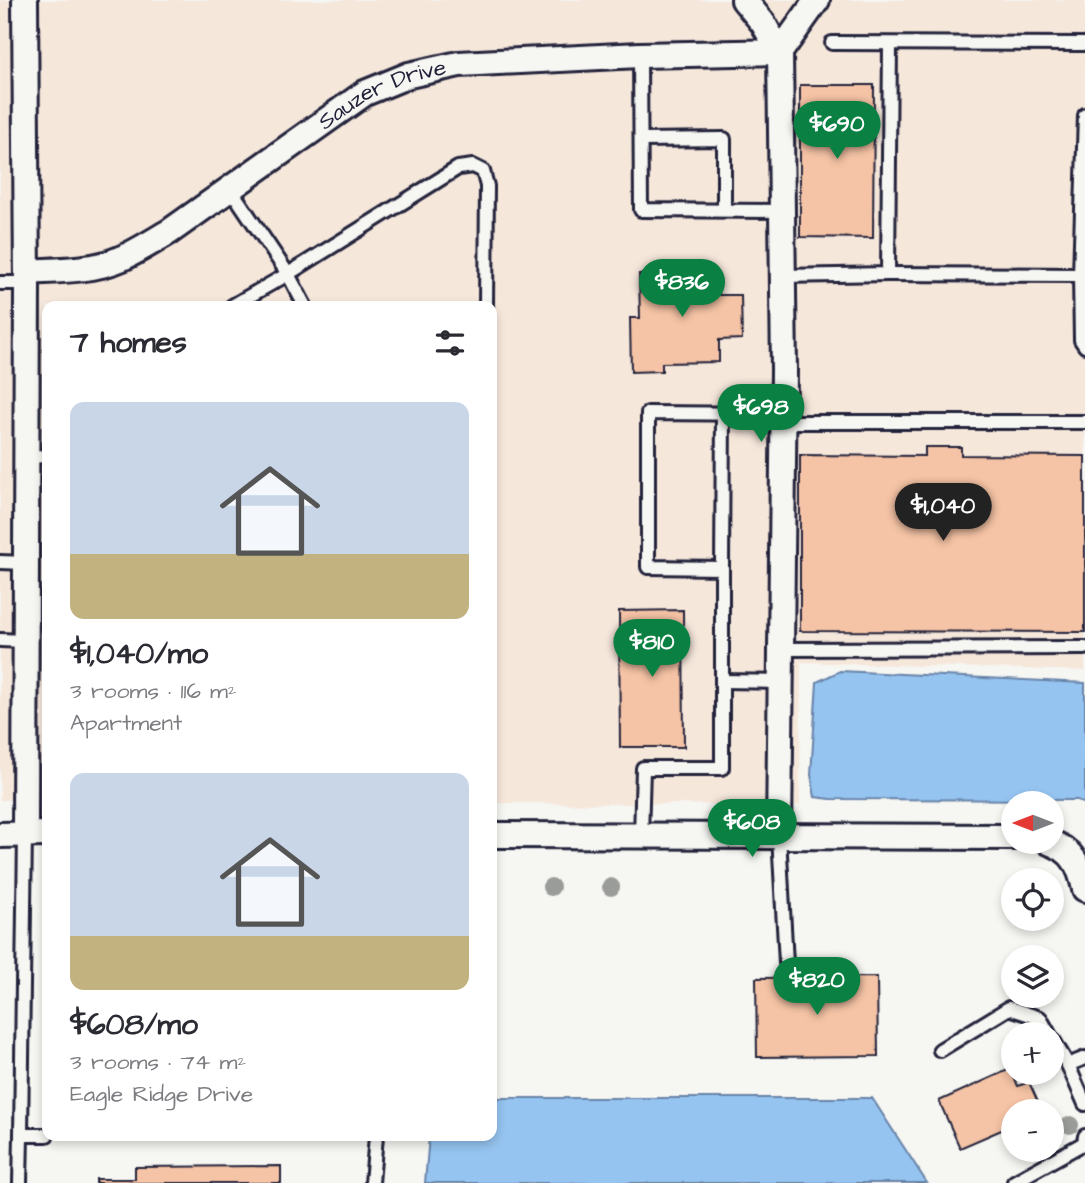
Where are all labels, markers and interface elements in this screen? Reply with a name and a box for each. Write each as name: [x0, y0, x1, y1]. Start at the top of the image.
street label: Sauzer Drive: [311, 51, 449, 138]
pin: $690: [796, 102, 878, 161]
text: $690: [810, 108, 864, 140]
pin: $836: [641, 260, 723, 319]
text: $836: [655, 266, 709, 298]
text: 7 homes: [70, 322, 187, 364]
icon: filters: [431, 324, 469, 362]
pin: $698: [720, 384, 802, 444]
text: $698: [733, 391, 789, 423]
icon: home: [207, 448, 333, 574]
pin: $1,040: [886, 484, 1000, 543]
text: $1,040: [911, 490, 975, 522]
pin: $810: [611, 620, 693, 679]
text: $810: [629, 626, 675, 658]
text: $1,040/mo: [70, 633, 208, 675]
text: 3 rooms · 116 m²: [70, 675, 237, 707]
text: Apartment: [70, 707, 182, 739]
north arrow: [1001, 791, 1064, 854]
map controls: [1001, 791, 1064, 1162]
pin: $608: [711, 800, 793, 859]
text: $608: [724, 806, 780, 838]
icon: home: [207, 819, 333, 945]
button: locate: [1001, 868, 1064, 931]
button: layers: [1001, 945, 1064, 1008]
pin: $820: [776, 958, 858, 1017]
text: $820: [789, 964, 845, 996]
text: $608/mo: [70, 1004, 198, 1046]
button: +: [1001, 1022, 1064, 1085]
text: 3 rooms · 74 m²: [70, 1046, 246, 1078]
text: Eagle Ridge Drive: [70, 1078, 253, 1110]
button: −: [1001, 1099, 1064, 1162]

